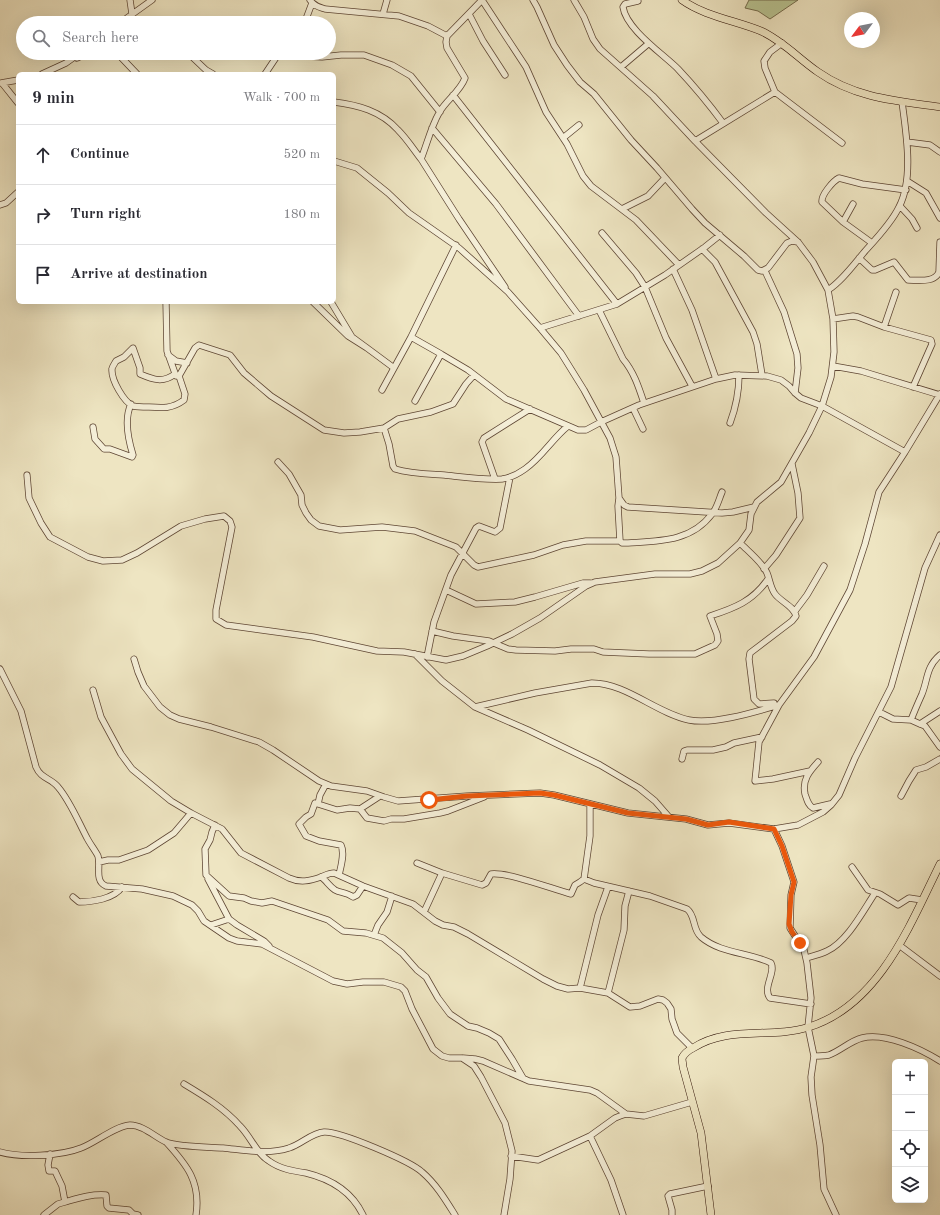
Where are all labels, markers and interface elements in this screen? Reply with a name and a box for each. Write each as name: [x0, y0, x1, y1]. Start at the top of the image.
north arrow: [844, 12, 880, 48]
search box: [16, 16, 336, 60]
icon: search: [30, 27, 52, 49]
text: Search here: [62, 31, 139, 46]
text: 9 min: [32, 90, 75, 107]
text: Walk · 700 m: [243, 91, 320, 104]
icon: ahead: [32, 144, 54, 166]
text: Continue: [70, 147, 129, 162]
text: 520 m: [283, 148, 320, 161]
icon: right: [32, 204, 54, 226]
text: Turn right: [70, 207, 141, 222]
text: 180 m: [283, 208, 320, 221]
icon: arrive: [32, 264, 54, 286]
text: Arrive at destination: [70, 267, 208, 282]
route start: [420, 791, 438, 809]
route end: [791, 934, 809, 952]
map controls: [892, 1059, 928, 1203]
button: +: [892, 1059, 928, 1095]
button: −: [892, 1095, 928, 1131]
button: locate: [892, 1131, 928, 1167]
button: layers: [892, 1167, 928, 1203]

